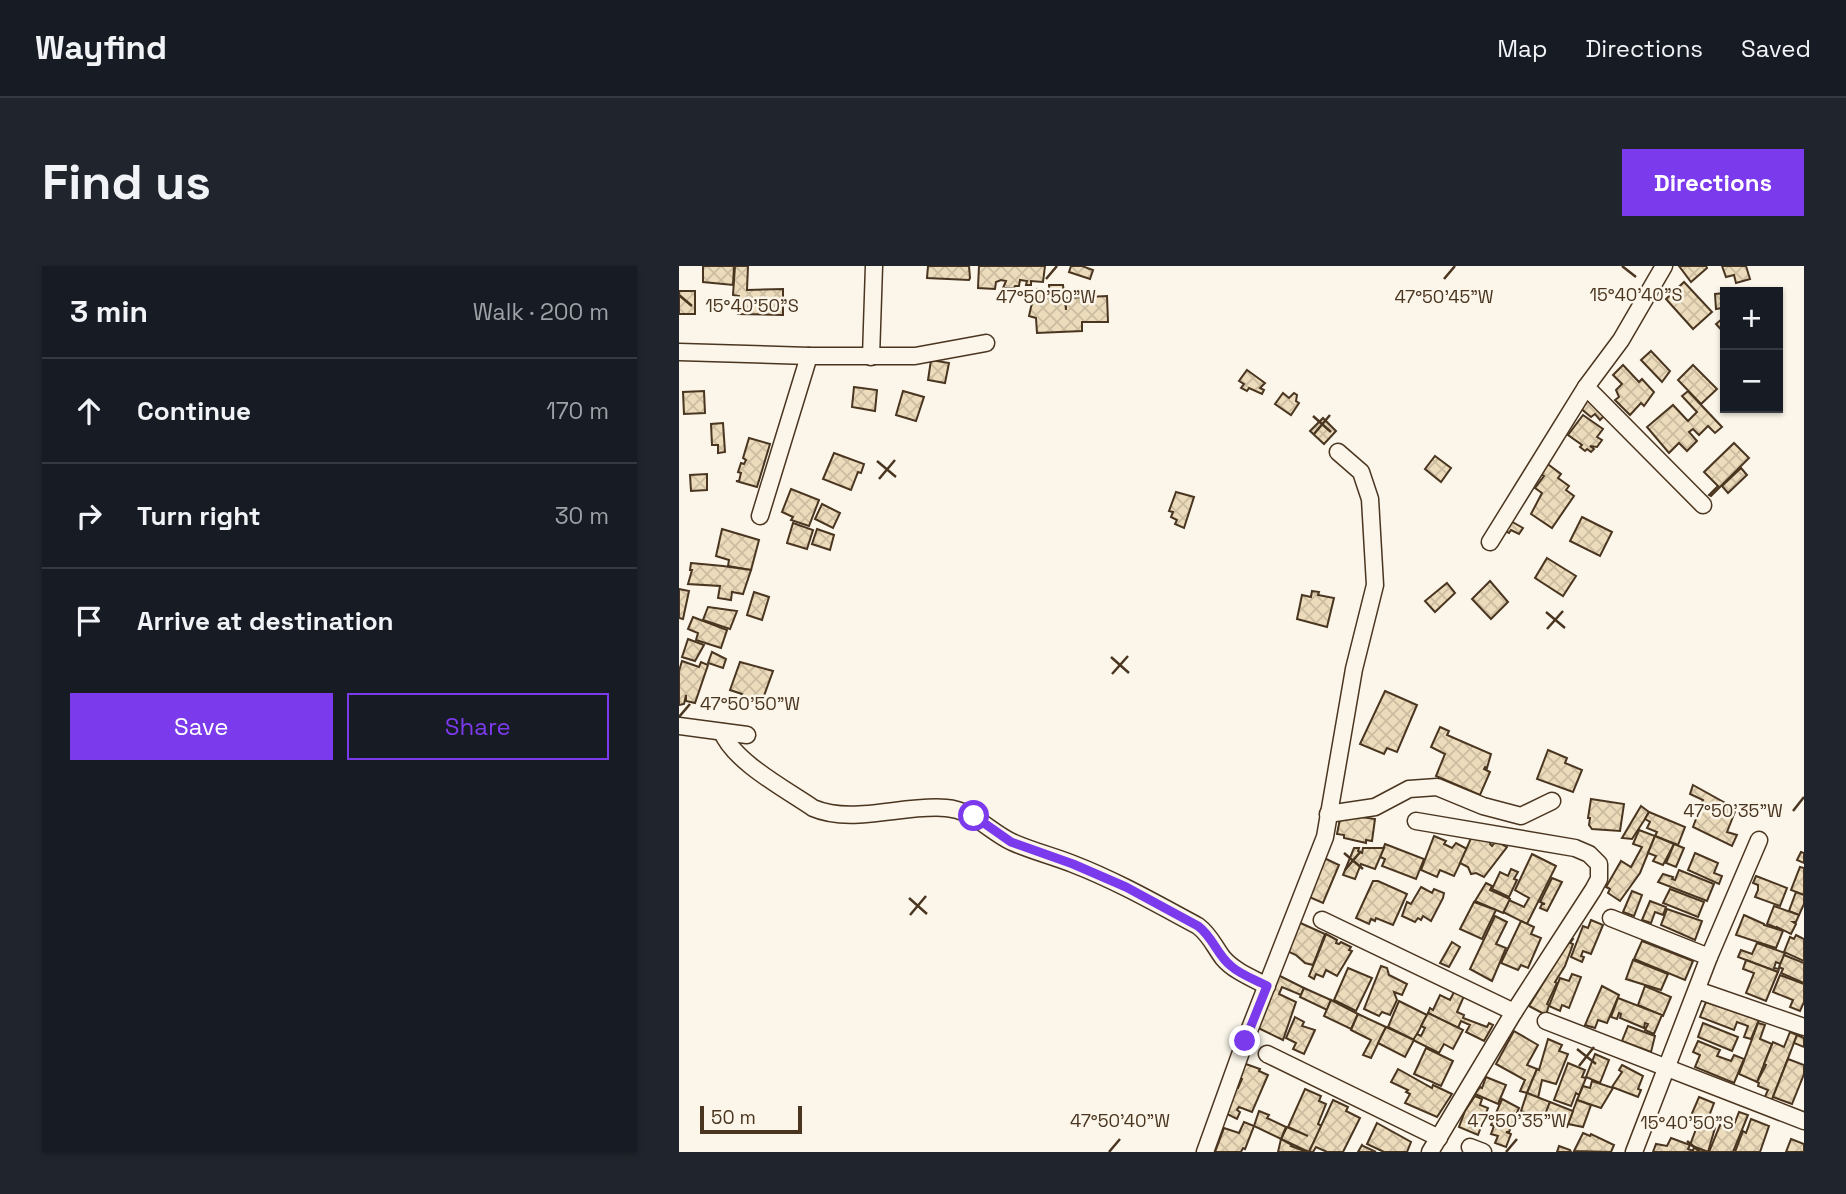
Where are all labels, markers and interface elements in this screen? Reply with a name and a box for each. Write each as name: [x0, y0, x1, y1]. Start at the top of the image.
text: Wayfind: [35, 27, 167, 69]
text: Map: [1497, 33, 1547, 64]
text: Directions: [1585, 33, 1703, 64]
text: Saved: [1741, 33, 1811, 64]
button: Directions: [1622, 149, 1804, 216]
text: Find us: [42, 151, 211, 213]
text: 15°40'40"S: [1589, 283, 1683, 306]
text: 47°50'50"W: [996, 285, 1096, 308]
text: 47°50'45"W: [1394, 285, 1494, 308]
map controls: [1720, 287, 1783, 413]
button: +: [1720, 287, 1783, 350]
text: 3 min: [70, 292, 148, 331]
text: 15°40'50"S: [705, 294, 799, 317]
text: Walk · 200 m: [473, 297, 609, 327]
button: −: [1720, 350, 1783, 413]
icon: ahead: [70, 392, 108, 430]
text: Continue: [137, 394, 251, 428]
text: 170 m: [546, 396, 609, 426]
icon: right: [70, 497, 108, 535]
text: Turn right: [137, 499, 261, 533]
text: 30 m: [555, 501, 609, 531]
icon: arrive: [70, 602, 108, 640]
text: Arrive at destination: [137, 604, 394, 638]
text: 47°50'50"W: [700, 692, 800, 715]
button: Save: [70, 693, 333, 760]
button: Share: [347, 693, 609, 760]
text: 47°50'35"W: [1683, 799, 1783, 822]
route start: [958, 800, 989, 831]
route end: [1229, 1025, 1260, 1056]
scale bar: [700, 1103, 801, 1135]
text: 50 m: [711, 1105, 756, 1130]
text: 47°50'40"W: [1070, 1109, 1170, 1132]
text: 47°50'35"W: [1467, 1109, 1567, 1132]
text: 15°40'50"S: [1640, 1111, 1734, 1134]

